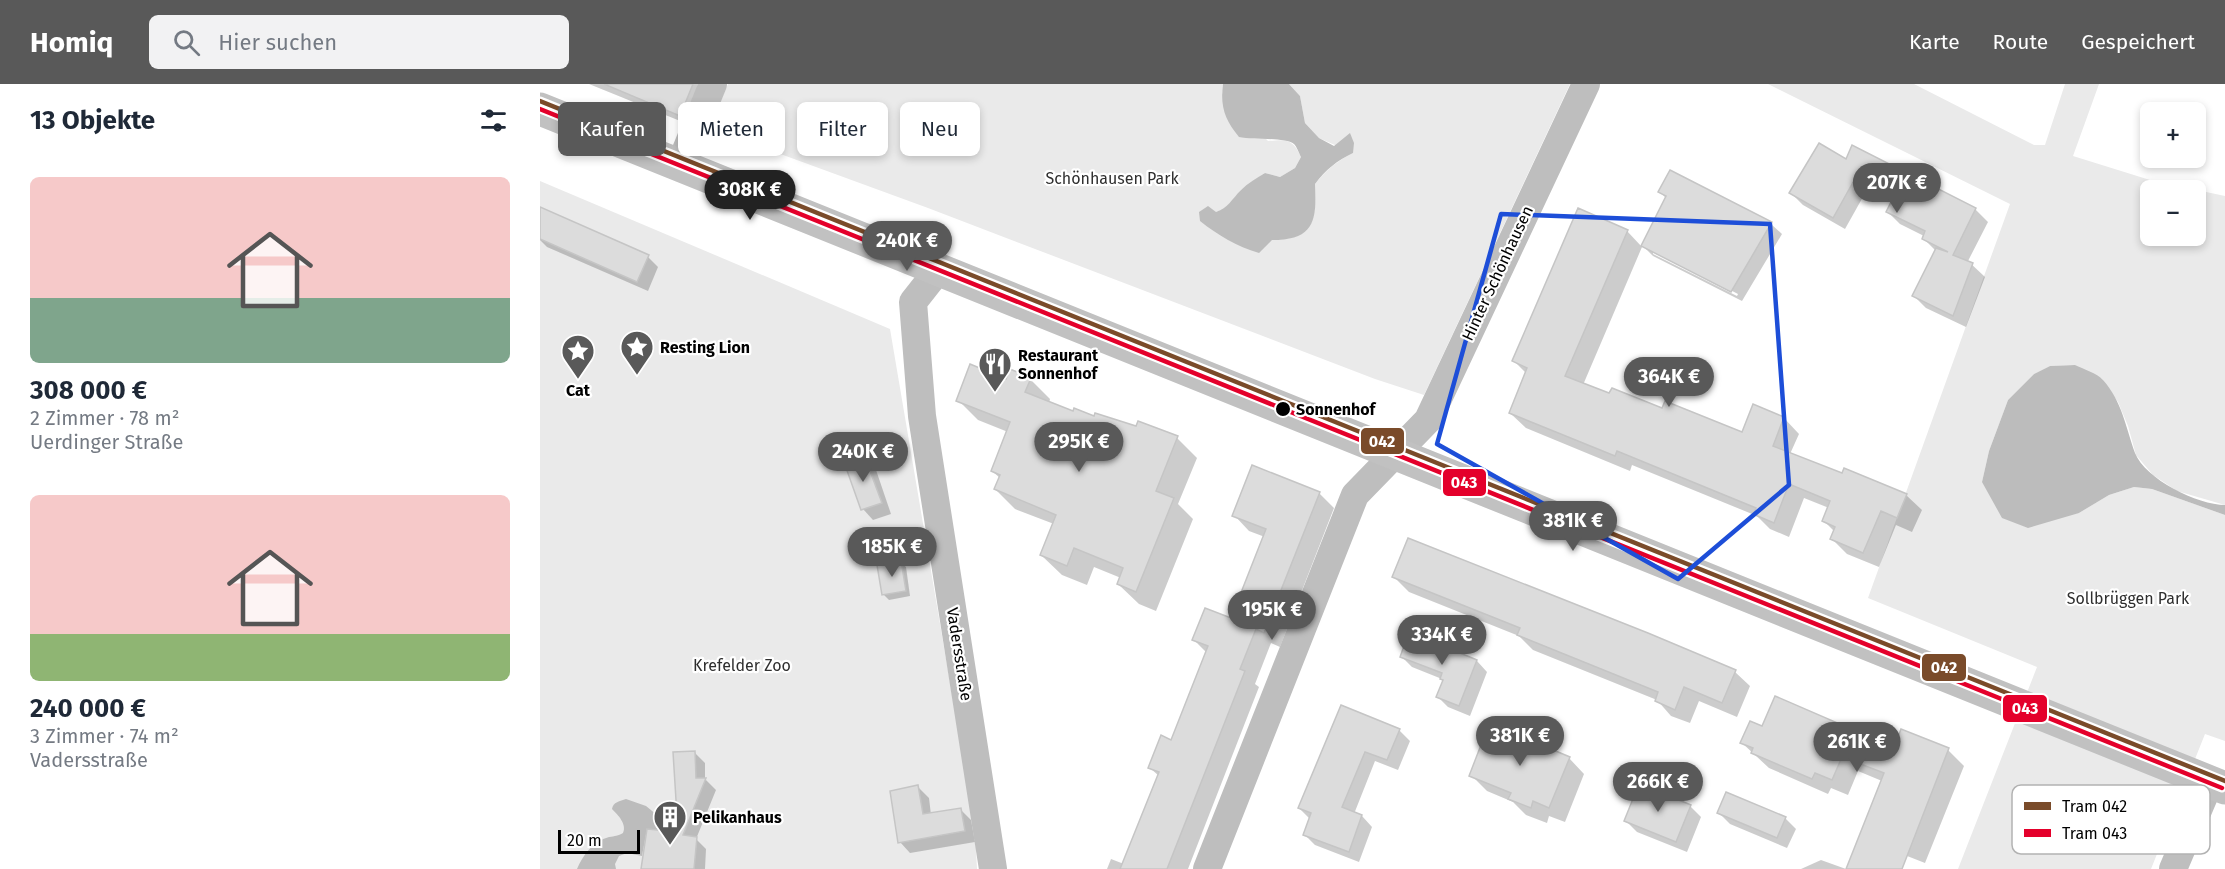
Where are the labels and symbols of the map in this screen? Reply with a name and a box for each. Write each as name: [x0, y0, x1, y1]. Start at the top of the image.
pin: 207K €: [1848, 163, 1946, 214]
park label: Schönhausen Park: [1045, 169, 1179, 188]
pin: 308K €: [701, 170, 799, 221]
street label: Hinter Schönhausen: [1458, 203, 1537, 344]
pin: 240K €: [858, 221, 956, 272]
place icon: Resting Lion: [619, 329, 655, 376]
place icon: Cat: [560, 333, 596, 380]
place label: Resting Lion: [660, 338, 750, 357]
restaurant icon: Restaurant Sonnenhof: [977, 346, 1013, 393]
place label: Restaurant Sonnenhof: [1018, 346, 1099, 383]
pin: 364K €: [1620, 357, 1718, 408]
place label: Cat: [566, 381, 591, 400]
marker: Sonnenhof: [1274, 400, 1292, 418]
place label: Sonnenhof: [1296, 400, 1377, 419]
pin: 295K €: [1030, 422, 1128, 473]
line badge: 042: [1360, 427, 1405, 455]
pin: 240K €: [814, 432, 912, 483]
text: 042: [1369, 432, 1395, 451]
line badge: 043: [1442, 468, 1487, 497]
text: 043: [1451, 473, 1477, 492]
pin: 381K €: [1524, 501, 1622, 552]
pin: 185K €: [843, 527, 941, 578]
park label: Sollbrüggen Park: [2067, 589, 2190, 608]
pin: 195K €: [1223, 590, 1321, 641]
street label: Vadersstraße: [943, 606, 976, 702]
pin: 334K €: [1393, 615, 1491, 666]
line badge: 042: [1921, 653, 1967, 682]
park label: Krefelder Zoo: [693, 656, 791, 675]
text: 042: [1931, 658, 1957, 677]
line badge: 043: [2002, 694, 2048, 723]
text: 043: [2012, 699, 2038, 718]
pin: 381K €: [1471, 716, 1569, 767]
pin: 261K €: [1808, 722, 1906, 773]
pin: 266K €: [1609, 762, 1707, 813]
legend: [2012, 785, 2210, 854]
text: Tram 042: [2062, 797, 2127, 816]
building icon: Pelikanhaus: [652, 799, 688, 846]
place label: Pelikanhaus: [693, 808, 782, 827]
text: Tram 043: [2062, 824, 2127, 843]
scale bar: [558, 827, 640, 854]

